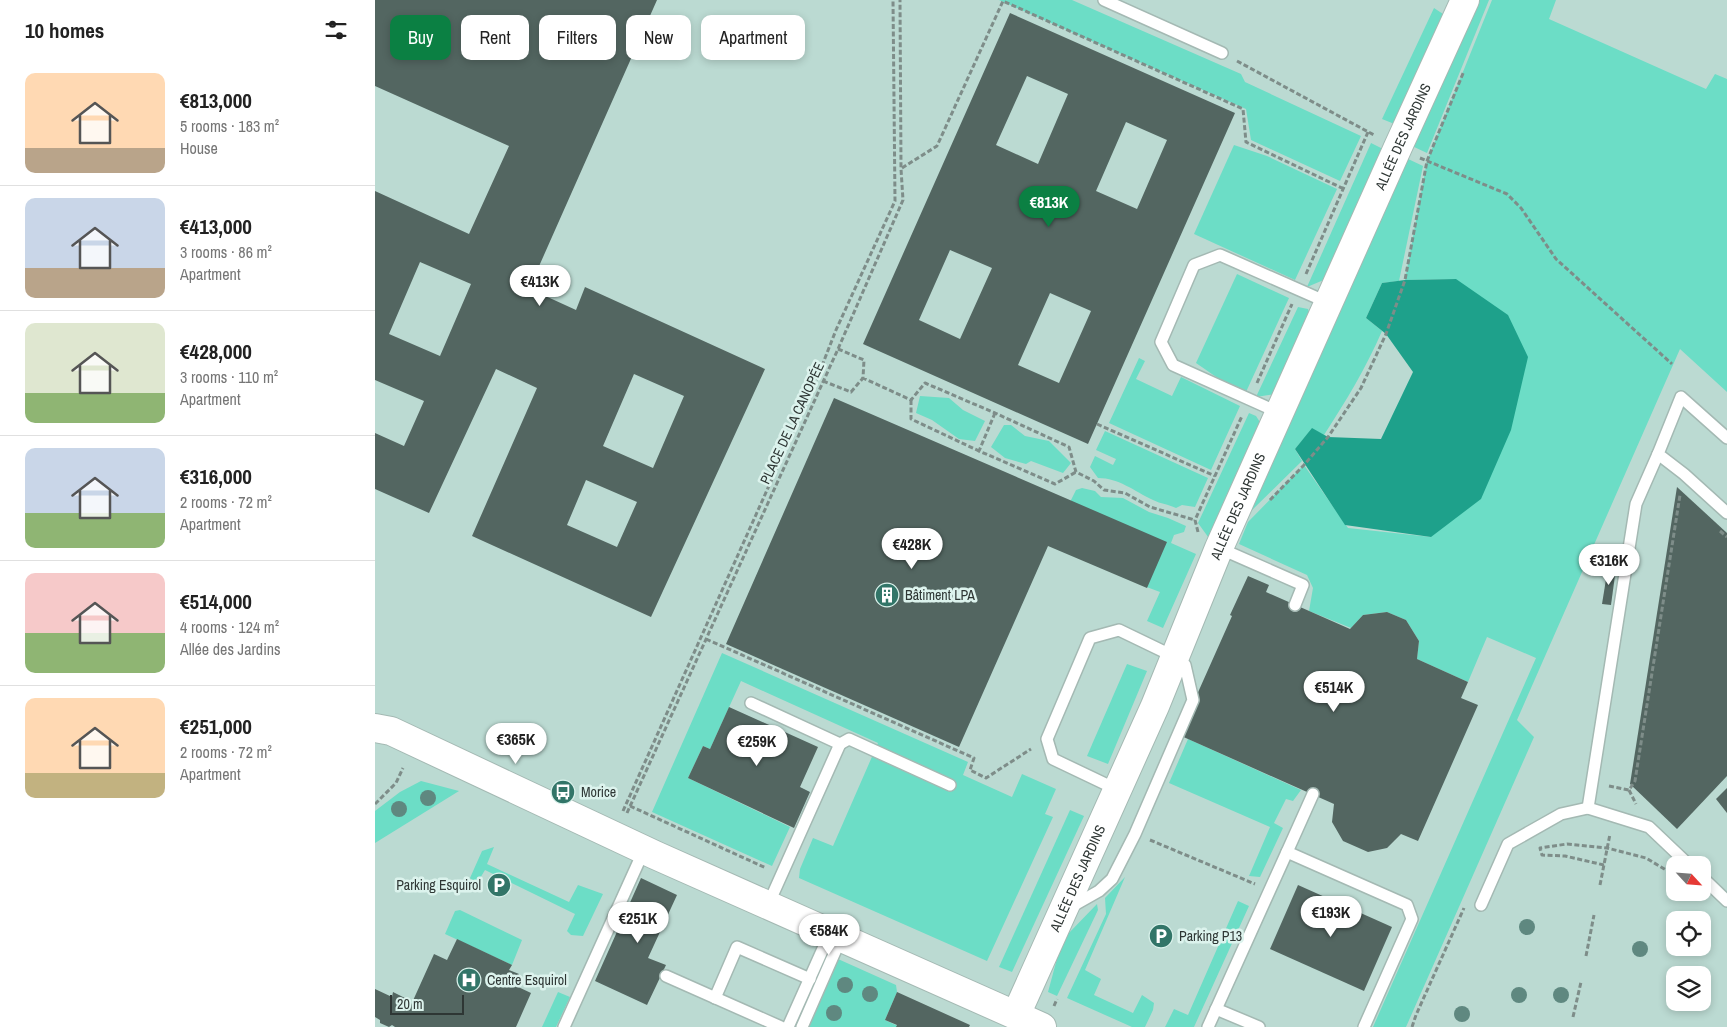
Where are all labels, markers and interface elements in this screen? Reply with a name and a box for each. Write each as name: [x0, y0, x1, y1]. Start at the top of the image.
chip: Buy: [390, 15, 451, 60]
chip: Rent: [461, 15, 529, 60]
chip: Filters: [539, 15, 616, 60]
chip: New: [626, 15, 691, 60]
chip: Apartment: [701, 15, 805, 60]
text: 10 homes: [25, 16, 104, 45]
icon: filters: [322, 16, 350, 44]
street label: ALLÉE DES JARDINS: [1371, 80, 1435, 194]
text: €813,000: [180, 86, 252, 115]
icon: home: [65, 93, 125, 153]
text: 5 rooms · 183 m²: [180, 115, 279, 137]
text: House: [180, 137, 218, 159]
pin: €813K: [1014, 186, 1084, 228]
text: €813K: [1030, 191, 1068, 213]
text: €413,000: [180, 212, 252, 241]
icon: home: [65, 218, 125, 278]
text: 3 rooms · 86 m²: [180, 241, 272, 263]
text: Apartment: [180, 263, 241, 285]
pin: €413K: [505, 264, 575, 307]
text: €413K: [521, 270, 559, 292]
text: €428,000: [180, 337, 252, 366]
icon: home: [65, 343, 125, 403]
street label: PLACE DE LA CANOPÉE: [756, 359, 828, 487]
text: 3 rooms · 110 m²: [180, 366, 278, 388]
text: Apartment: [180, 388, 241, 410]
street label: ALLÉE DES JARDINS: [1206, 450, 1269, 563]
text: €316,000: [180, 462, 252, 491]
icon: home: [65, 468, 125, 528]
text: 2 rooms · 72 m²: [180, 491, 272, 513]
text: Apartment: [180, 513, 241, 535]
pin: €428K: [877, 528, 947, 570]
text: €428K: [893, 533, 931, 555]
pin: €316K: [1574, 544, 1644, 586]
text: €316K: [1590, 549, 1628, 571]
building icon: Bâtiment LPA: [874, 582, 900, 608]
place label: Bâtiment LPA: [905, 586, 975, 604]
text: €514,000: [180, 587, 252, 616]
icon: home: [65, 593, 125, 653]
text: 4 rooms · 124 m²: [180, 616, 279, 638]
text: Allée des Jardins: [180, 638, 281, 660]
pin: €514K: [1299, 670, 1369, 713]
text: €514K: [1315, 676, 1353, 698]
text: €251,000: [180, 712, 252, 741]
icon: home: [65, 718, 125, 778]
pin: €365K: [481, 722, 551, 765]
pin: €259K: [722, 724, 792, 767]
text: €365K: [497, 728, 535, 750]
text: €259K: [738, 730, 776, 752]
text: 2 rooms · 72 m²: [180, 741, 272, 763]
text: Apartment: [180, 763, 241, 785]
bus stop icon: Morice: [550, 779, 576, 805]
place label: Morice: [581, 783, 616, 801]
street label: ALLÉE DES JARDINS: [1045, 822, 1109, 935]
north arrow: [1666, 856, 1711, 901]
map controls: [1666, 856, 1711, 1011]
parking icon: Parking Esquirol: [486, 872, 512, 898]
place label: Parking Esquirol: [396, 876, 481, 894]
pin: €193K: [1296, 896, 1366, 938]
text: €193K: [1312, 901, 1350, 923]
pin: €251K: [603, 902, 673, 944]
text: €251K: [619, 907, 657, 929]
button: locate: [1666, 911, 1711, 956]
pin: €584K: [794, 914, 864, 956]
text: €584K: [810, 919, 848, 941]
parking icon: Parking P13: [1148, 923, 1174, 949]
place label: Parking P13: [1179, 927, 1242, 945]
button: layers: [1666, 966, 1711, 1011]
hospital icon: Centre Esquirol: [456, 967, 482, 993]
place label: Centre Esquirol: [487, 971, 567, 989]
scale bar: [390, 992, 464, 1015]
text: 20 m: [397, 995, 423, 1013]

